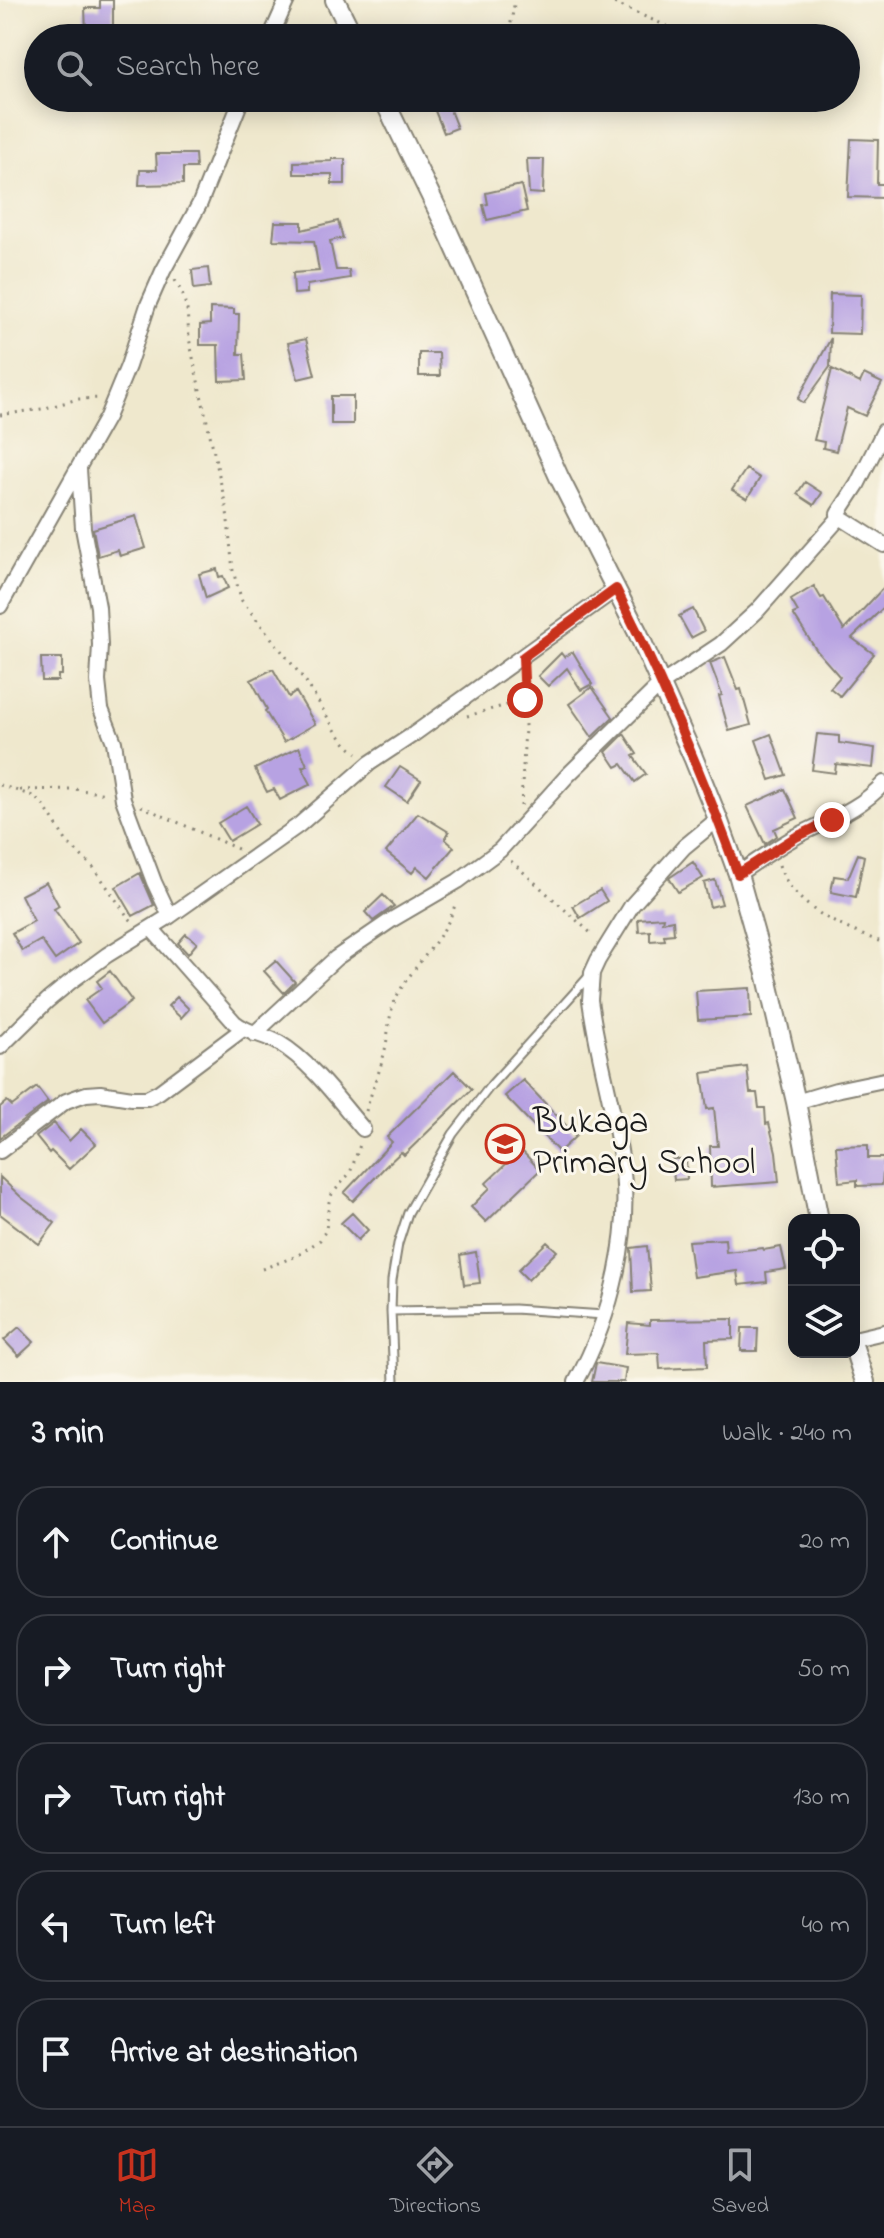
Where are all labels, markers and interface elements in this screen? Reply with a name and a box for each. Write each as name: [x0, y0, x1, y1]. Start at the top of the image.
search box: [24, 24, 860, 112]
icon: search: [52, 46, 96, 90]
text: Search here: [116, 46, 260, 90]
route start: [507, 682, 543, 718]
route end: [814, 802, 850, 838]
place label: Bukaga Primary School: [532, 1097, 755, 1191]
school or university icon: Bukaga Primary School: [484, 1123, 526, 1165]
map controls: [788, 1214, 860, 1358]
button: locate: [788, 1214, 860, 1286]
button: layers: [788, 1286, 860, 1358]
text: 3 min: [32, 1409, 104, 1459]
text: Walk · 240 m: [722, 1415, 852, 1453]
icon: ahead: [34, 1520, 78, 1564]
text: Continue: [110, 1520, 218, 1564]
text: 20 m: [799, 1523, 850, 1561]
icon: right: [34, 1648, 78, 1692]
text: Turn right: [110, 1648, 225, 1692]
text: 50 m: [797, 1651, 850, 1689]
icon: right: [34, 1776, 78, 1820]
text: Turn right: [110, 1776, 225, 1820]
text: 130 m: [793, 1779, 850, 1817]
icon: left: [34, 1904, 78, 1948]
text: Turn left: [110, 1904, 215, 1948]
text: 40 m: [801, 1907, 850, 1945]
icon: arrive: [34, 2032, 78, 2076]
text: Arrive at destination: [110, 2032, 358, 2076]
tab: Map: [115, 2143, 159, 2223]
tab: Directions: [390, 2143, 481, 2223]
tab: Saved: [711, 2143, 769, 2223]

